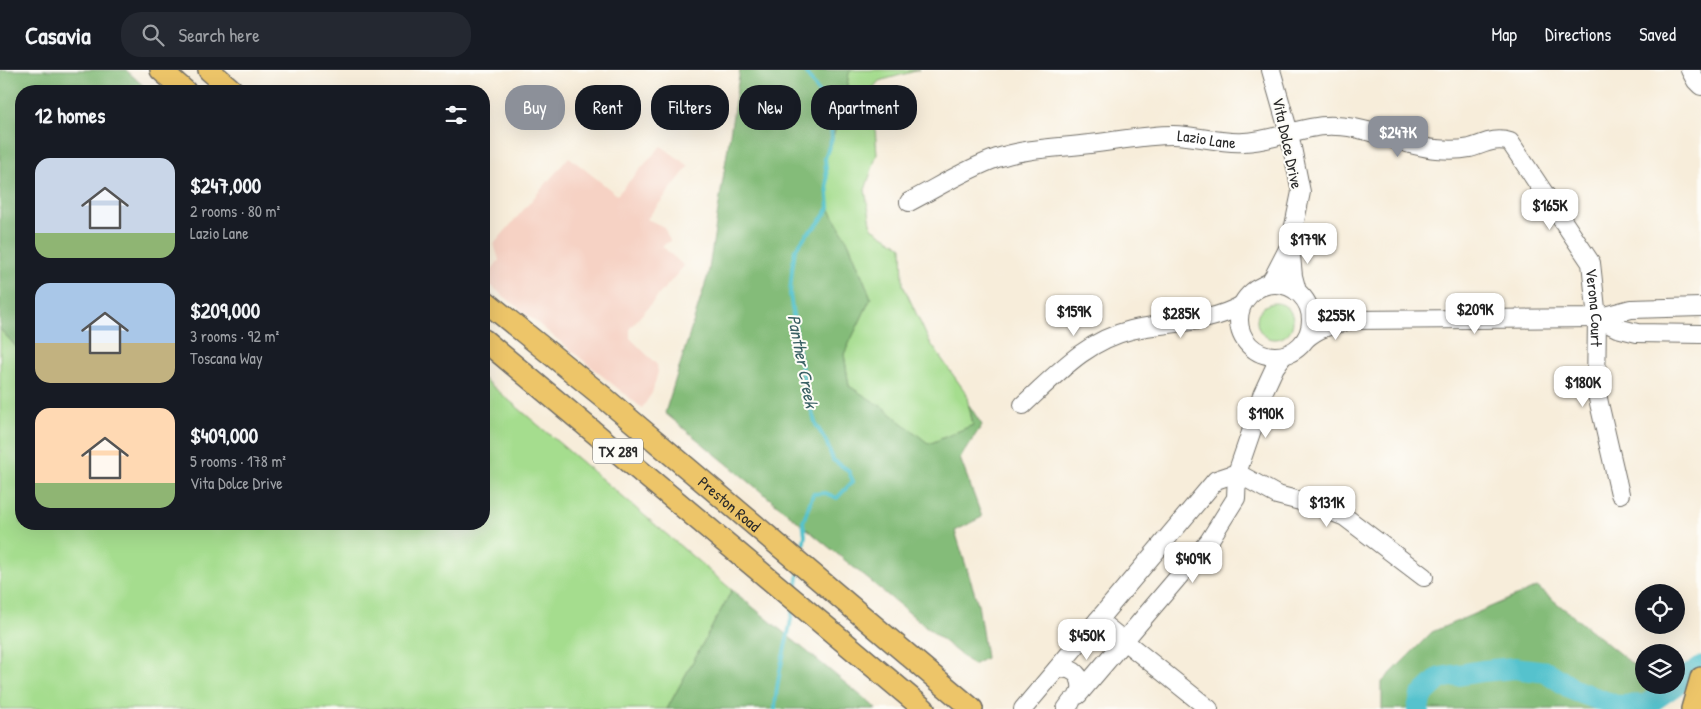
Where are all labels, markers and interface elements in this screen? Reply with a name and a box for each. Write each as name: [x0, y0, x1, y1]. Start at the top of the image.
search box: [121, 12, 471, 57]
text: Casavia: [25, 19, 91, 51]
icon: search: [139, 21, 167, 49]
text: Search here: [179, 22, 260, 48]
text: Map: [1492, 22, 1517, 47]
text: Directions: [1545, 22, 1611, 47]
text: Saved: [1639, 22, 1676, 47]
chip: Buy: [505, 85, 565, 130]
chip: Rent: [575, 85, 641, 130]
chip: Filters: [651, 85, 729, 130]
chip: New: [739, 85, 801, 130]
chip: Apartment: [811, 85, 917, 130]
street label: Vita Dolce Drive: [1268, 95, 1309, 191]
text: 12 homes: [35, 101, 105, 130]
icon: filters: [442, 101, 470, 129]
pin: $247K: [1363, 116, 1433, 158]
text: $247K: [1379, 121, 1417, 143]
street label: Lazio Lane: [1177, 124, 1237, 153]
text: $247,000: [190, 171, 261, 200]
icon: home: [75, 178, 135, 238]
pin: $165K: [1515, 189, 1585, 231]
text: $165K: [1532, 194, 1568, 216]
text: 2 rooms · 80 m²: [190, 200, 280, 222]
text: Lazio Lane: [190, 222, 249, 244]
pin: $179K: [1273, 222, 1343, 265]
text: $179K: [1290, 228, 1326, 250]
street label: Verona Court: [1581, 267, 1608, 347]
pin: $209K: [1440, 292, 1510, 335]
pin: $159K: [1039, 294, 1109, 337]
text: $209,000: [190, 296, 260, 325]
pin: $285K: [1146, 296, 1216, 339]
pin: $255K: [1301, 298, 1371, 341]
text: $209K: [1456, 298, 1494, 320]
text: $159K: [1057, 300, 1091, 322]
text: $285K: [1162, 302, 1200, 324]
icon: home: [75, 303, 135, 363]
text: $255K: [1317, 304, 1355, 326]
water label: Panther Creek: [782, 312, 825, 411]
text: 3 rooms · 92 m²: [190, 325, 279, 347]
text: Toscana Way: [190, 347, 263, 369]
pin: $180K: [1548, 366, 1618, 408]
text: $180K: [1565, 371, 1601, 393]
pin: $190K: [1231, 396, 1301, 439]
text: $190K: [1248, 402, 1284, 424]
text: $409,000: [190, 421, 258, 450]
icon: home: [75, 428, 135, 488]
road number: TX 289: [593, 438, 643, 464]
text: 5 rooms · 178 m²: [190, 450, 286, 472]
street label: Preston Road: [694, 471, 765, 537]
text: Vita Dolce Drive: [190, 472, 283, 494]
pin: $131K: [1292, 486, 1362, 528]
text: $131K: [1309, 491, 1345, 513]
pin: $409K: [1158, 542, 1228, 584]
text: $409K: [1175, 547, 1211, 569]
map controls: [1635, 584, 1685, 694]
button: locate: [1635, 584, 1685, 634]
pin: $450K: [1052, 618, 1122, 661]
text: $450K: [1069, 624, 1105, 646]
button: layers: [1635, 644, 1685, 694]

